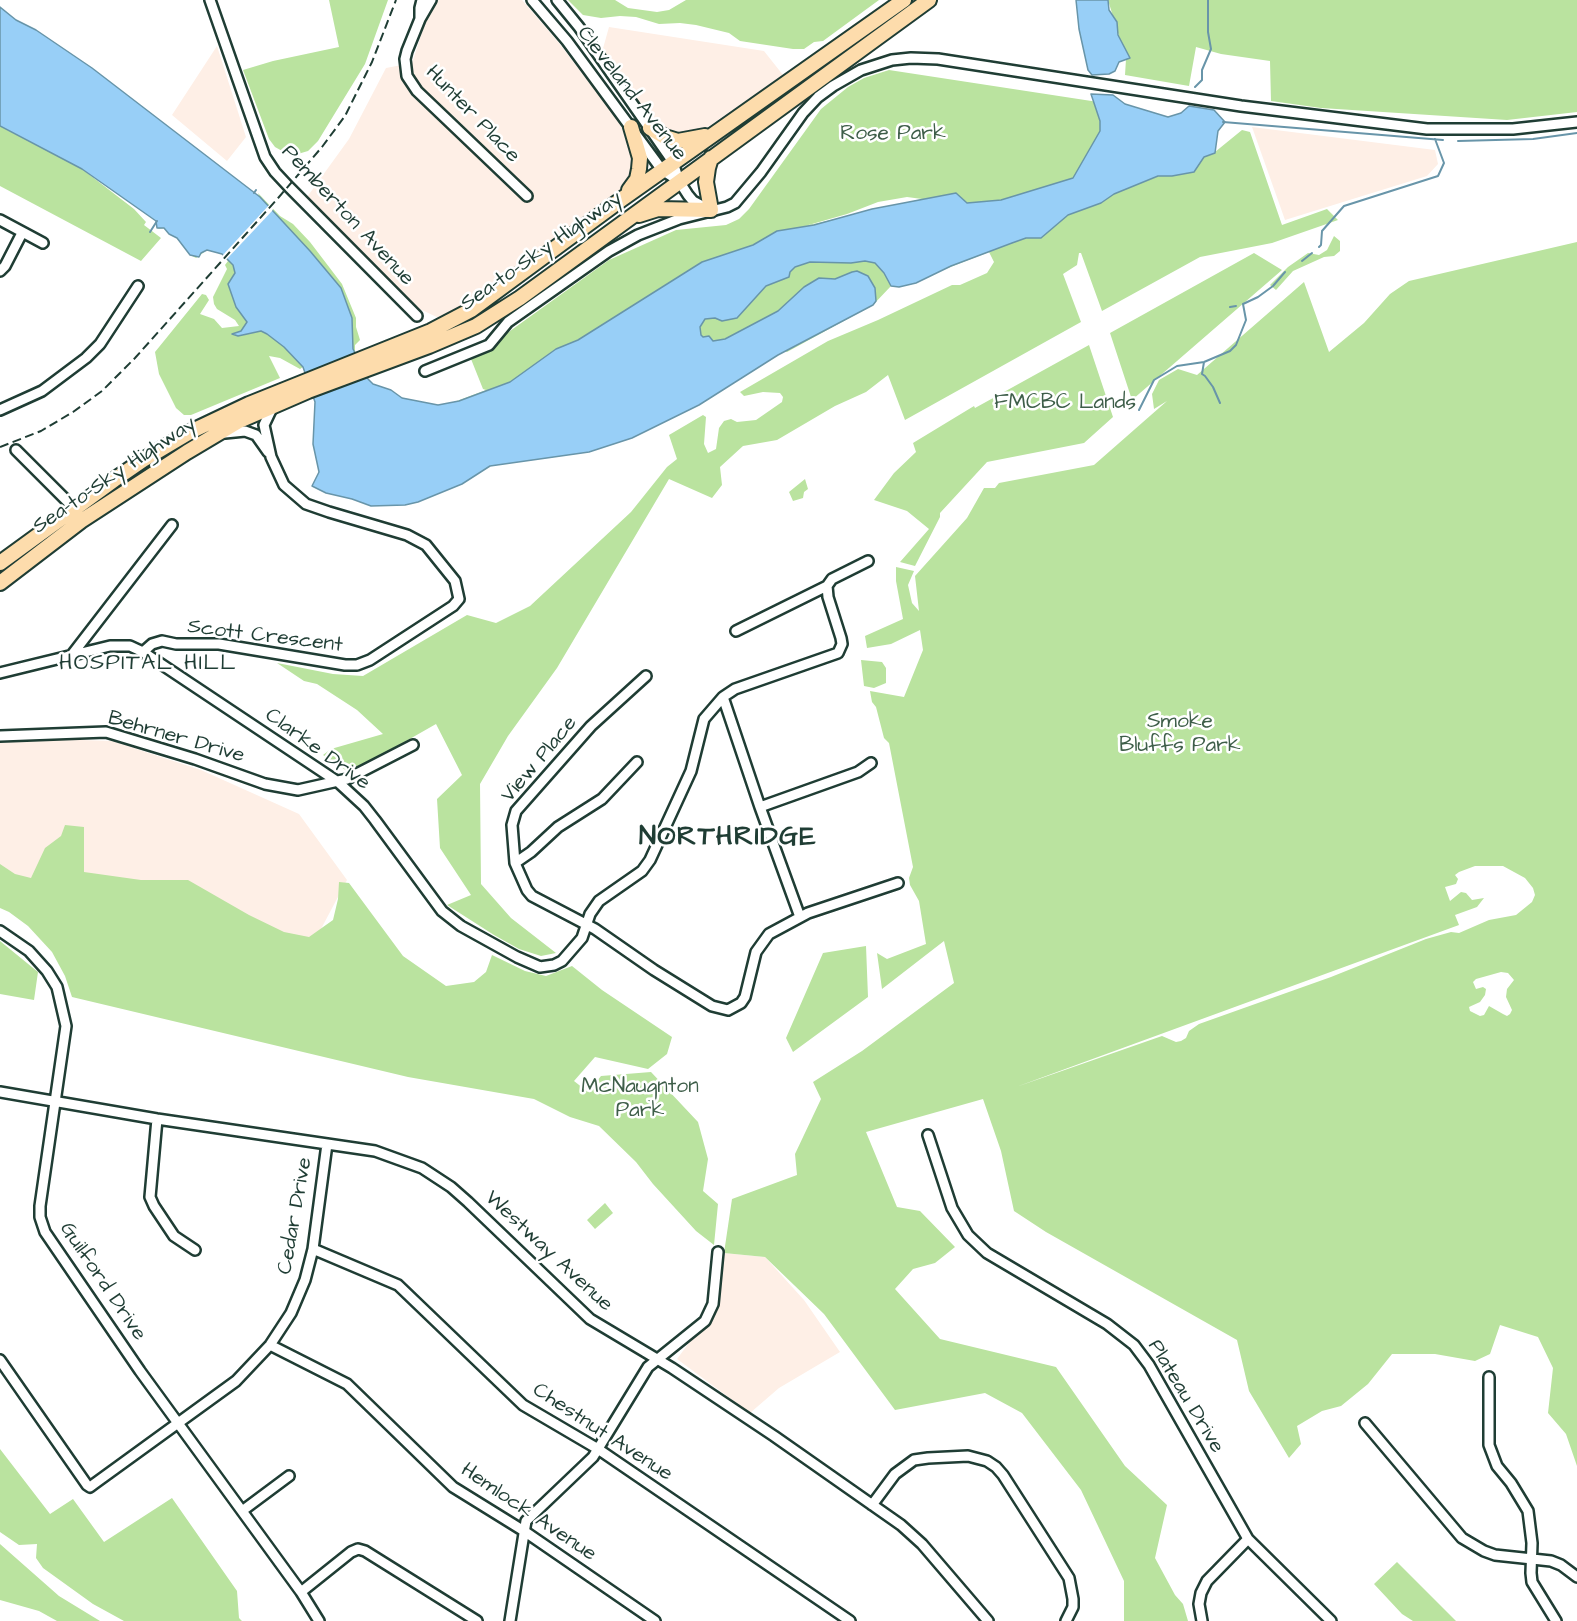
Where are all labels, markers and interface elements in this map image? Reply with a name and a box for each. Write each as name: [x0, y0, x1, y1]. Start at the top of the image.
street label: Cleveland Avenue: [571, 22, 691, 166]
street label: Hunter Place: [419, 61, 525, 169]
park label: Rose Park: [840, 122, 946, 148]
street label: Pemberton Avenue: [275, 140, 419, 292]
street label: Sea-to-Sky Highway: [456, 187, 628, 317]
park label: FMCBC Lands: [994, 391, 1136, 417]
street label: Sea-to-Sky Highway: [29, 412, 201, 540]
street label: Scott Crescent: [186, 615, 344, 659]
district label: HOSPITAL HILL: [59, 651, 237, 677]
street label: Clarke Drive: [260, 703, 374, 797]
street label: Behrner Drive: [105, 706, 247, 770]
park label: Smoke Bluffs Park: [1119, 710, 1241, 760]
street label: View Place: [497, 712, 583, 808]
district label: NORTHRIDGE: [639, 822, 817, 854]
park label: McNaugnton Park: [581, 1075, 699, 1125]
street label: Cedar Drive: [273, 1156, 319, 1276]
street label: Westway Avenue: [479, 1186, 617, 1318]
street label: Guilford Drive: [53, 1218, 151, 1346]
street label: Plateau Drive: [1141, 1336, 1229, 1458]
street label: Chestnut Avenue: [527, 1378, 677, 1488]
street label: Hemlock Avenue: [455, 1458, 601, 1568]

